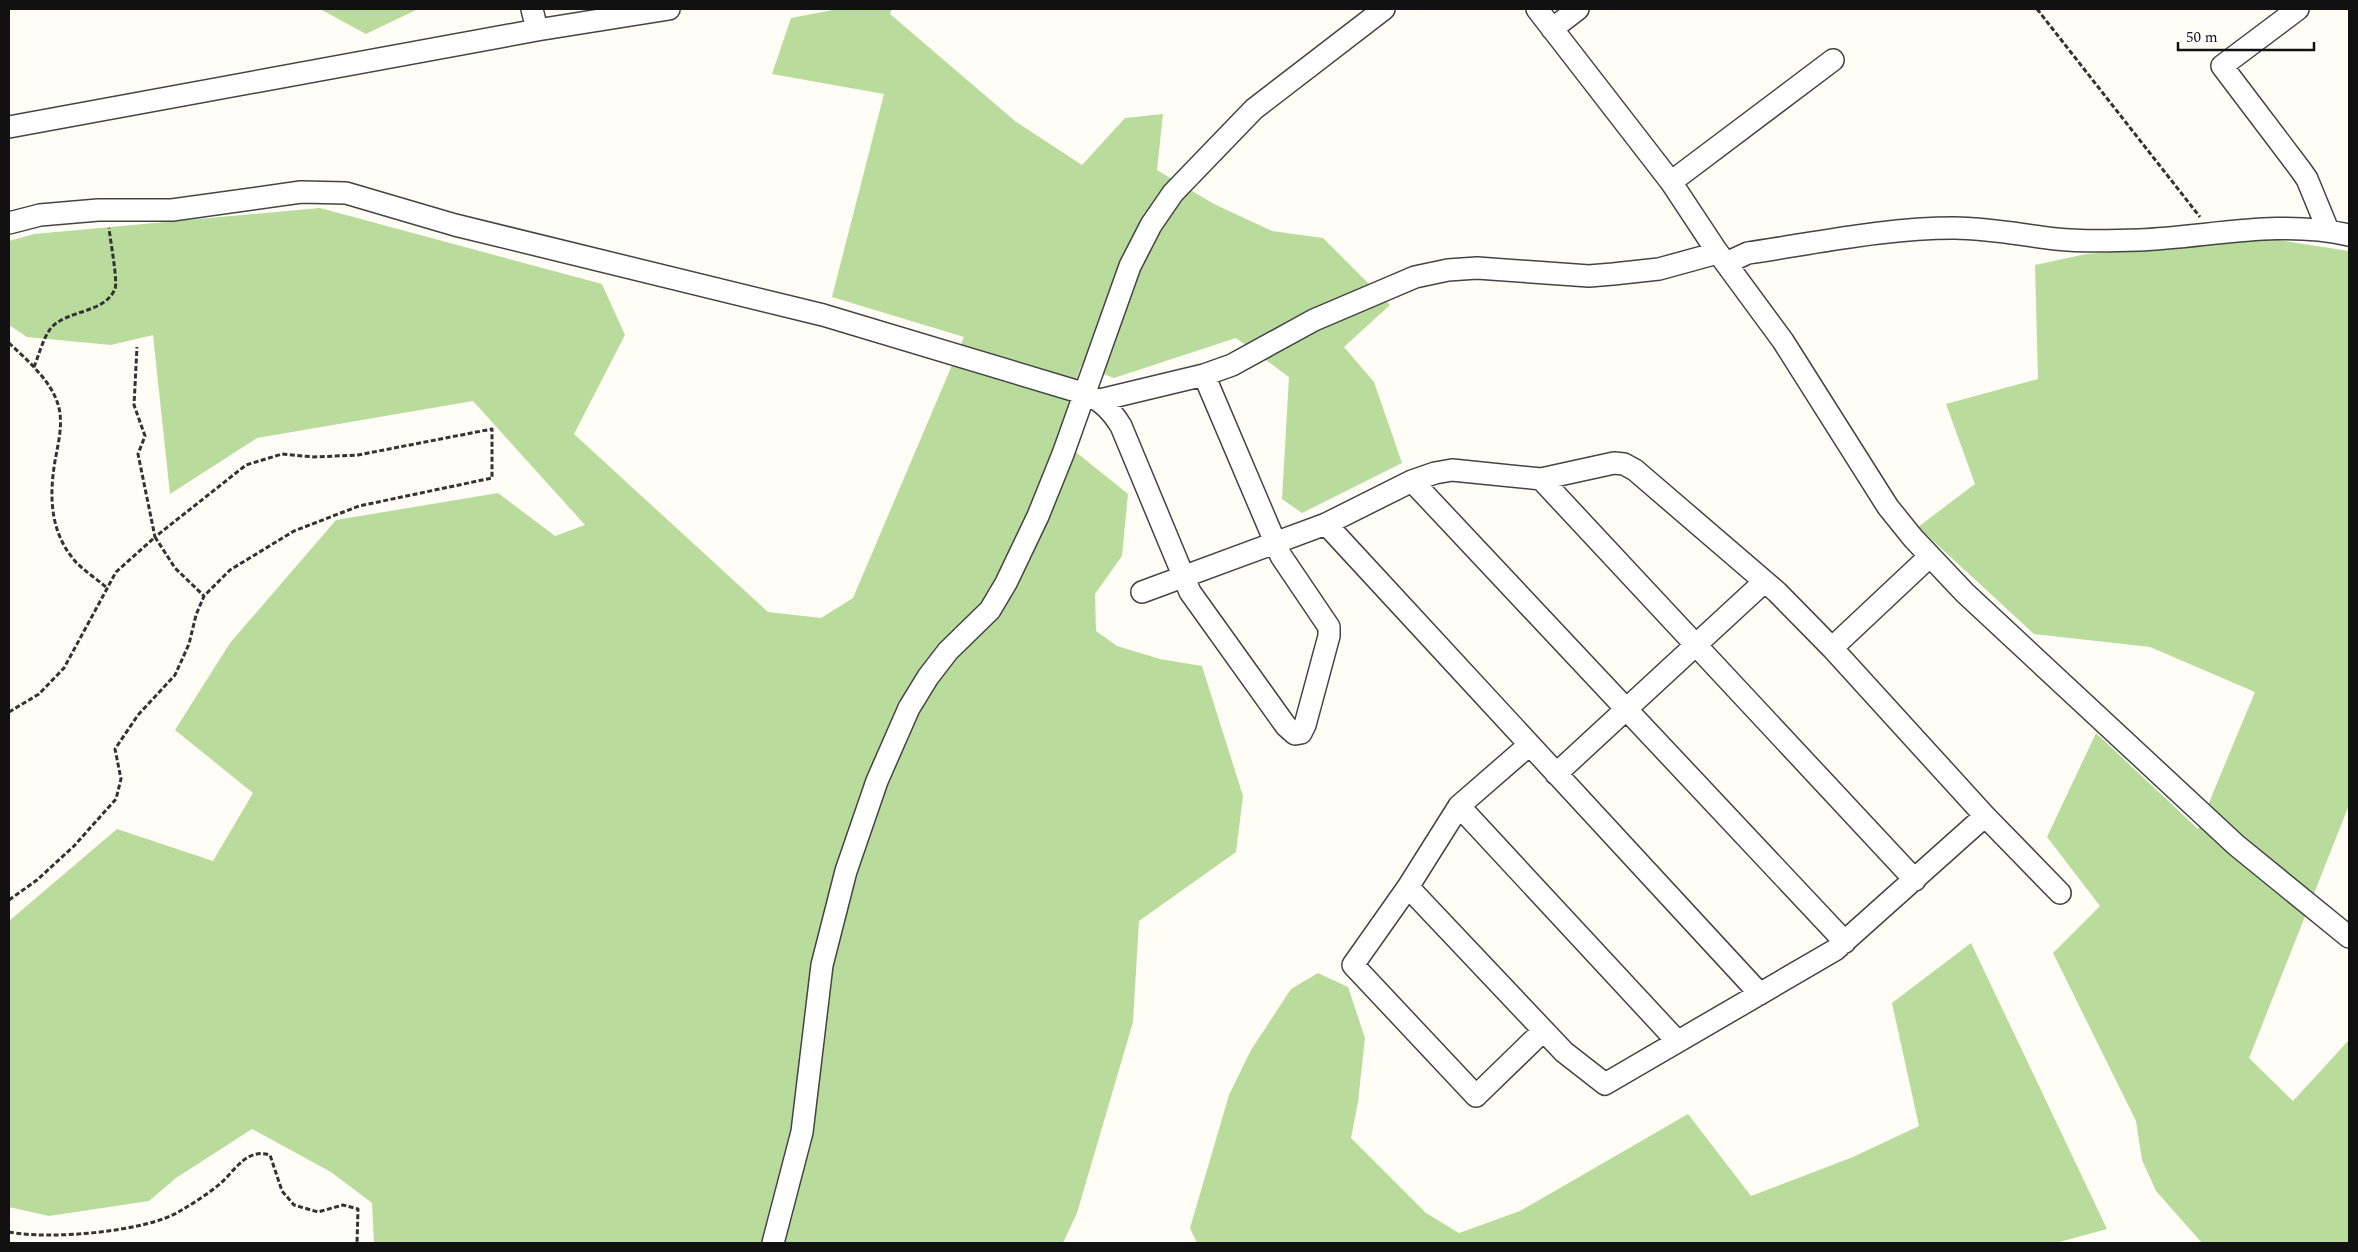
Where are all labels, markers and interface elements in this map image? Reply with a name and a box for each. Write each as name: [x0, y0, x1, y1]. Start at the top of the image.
scale bar: [2178, 20, 2314, 52]
text: 50 m: [2186, 26, 2218, 49]

